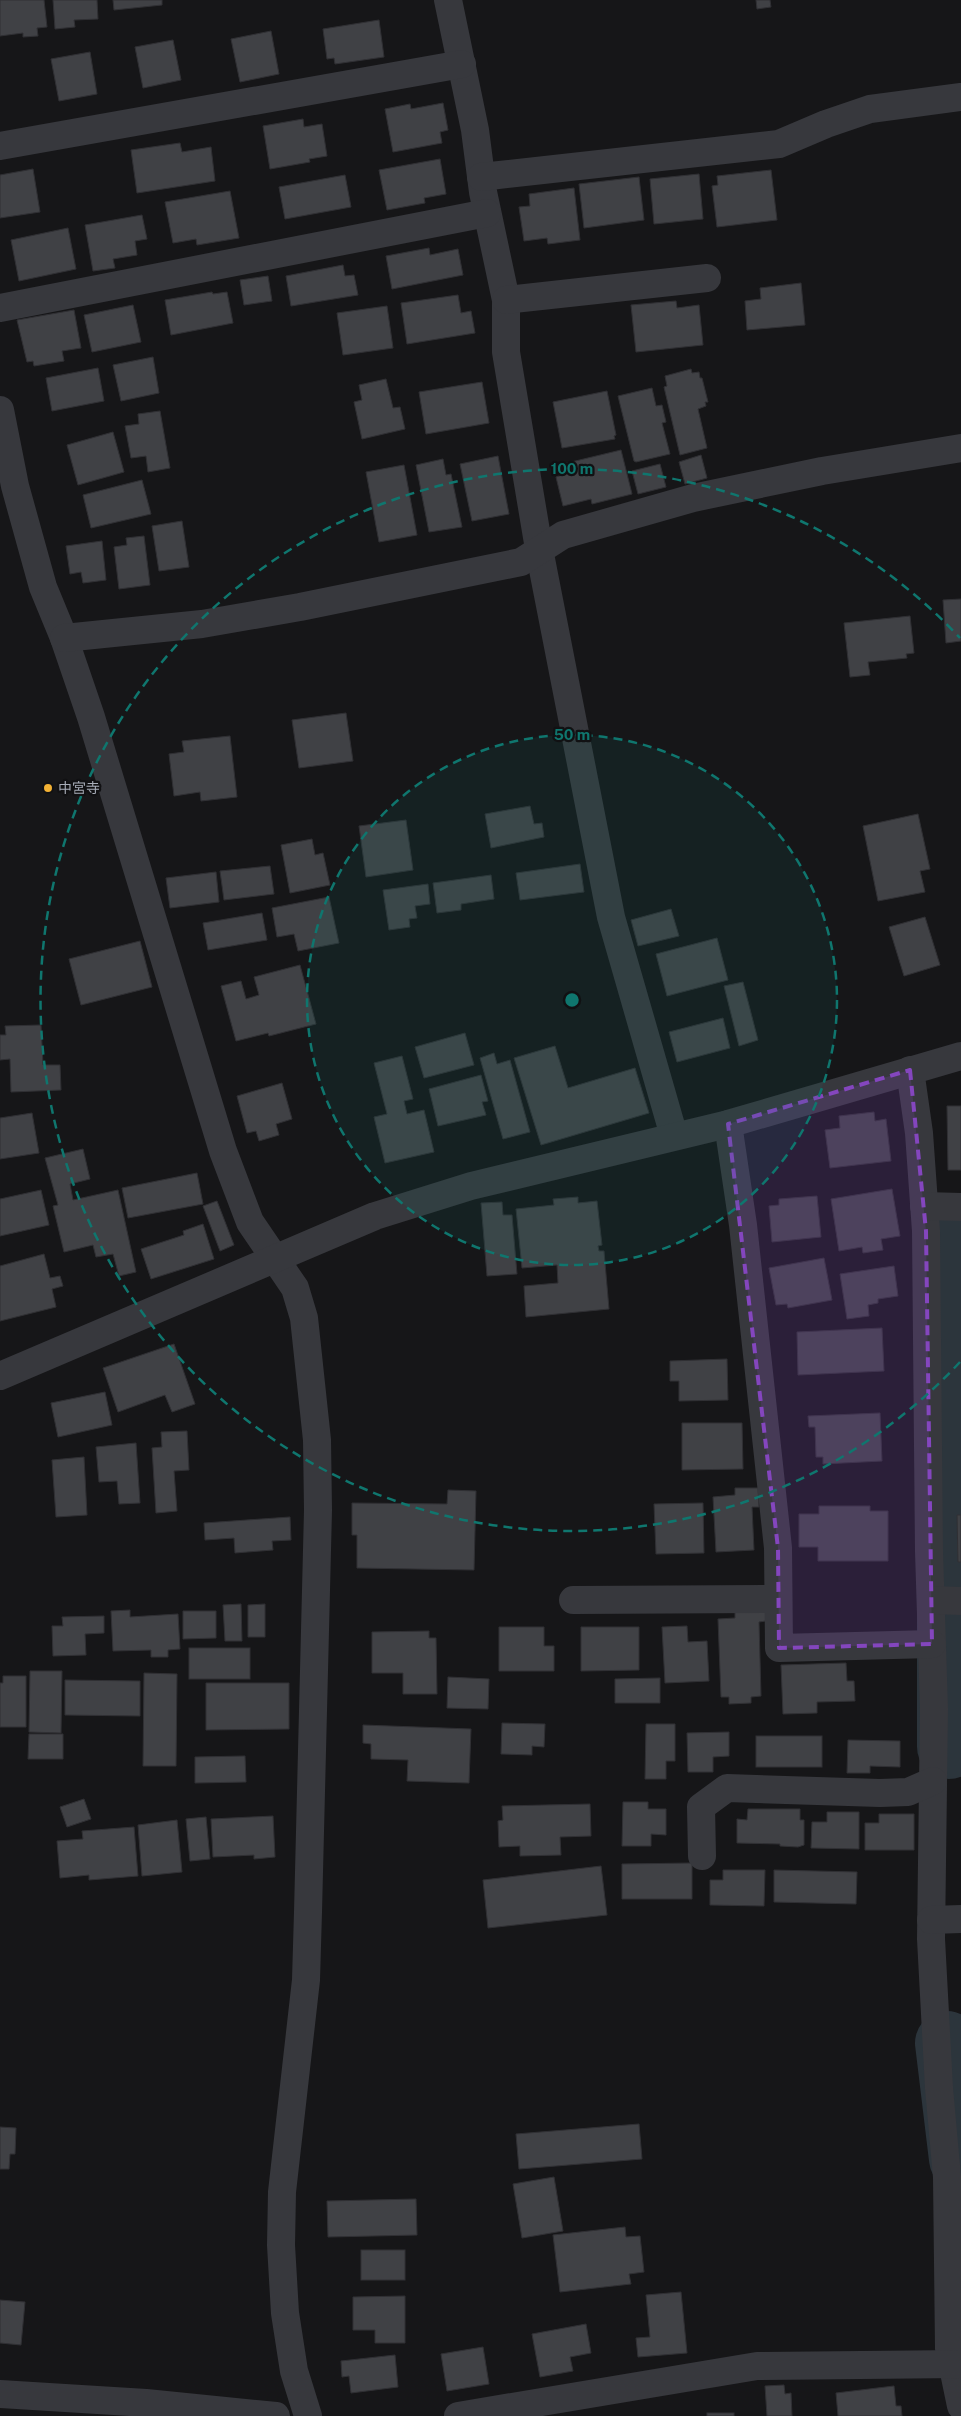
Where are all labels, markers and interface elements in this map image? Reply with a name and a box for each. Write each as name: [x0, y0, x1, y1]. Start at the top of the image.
text: 100 m: [551, 460, 593, 477]
text: 50 m: [554, 726, 590, 743]
place label: 中宮寺: [58, 780, 100, 796]
marker: 中宮寺: [42, 782, 54, 794]
centre of rings: [563, 991, 581, 1009]

